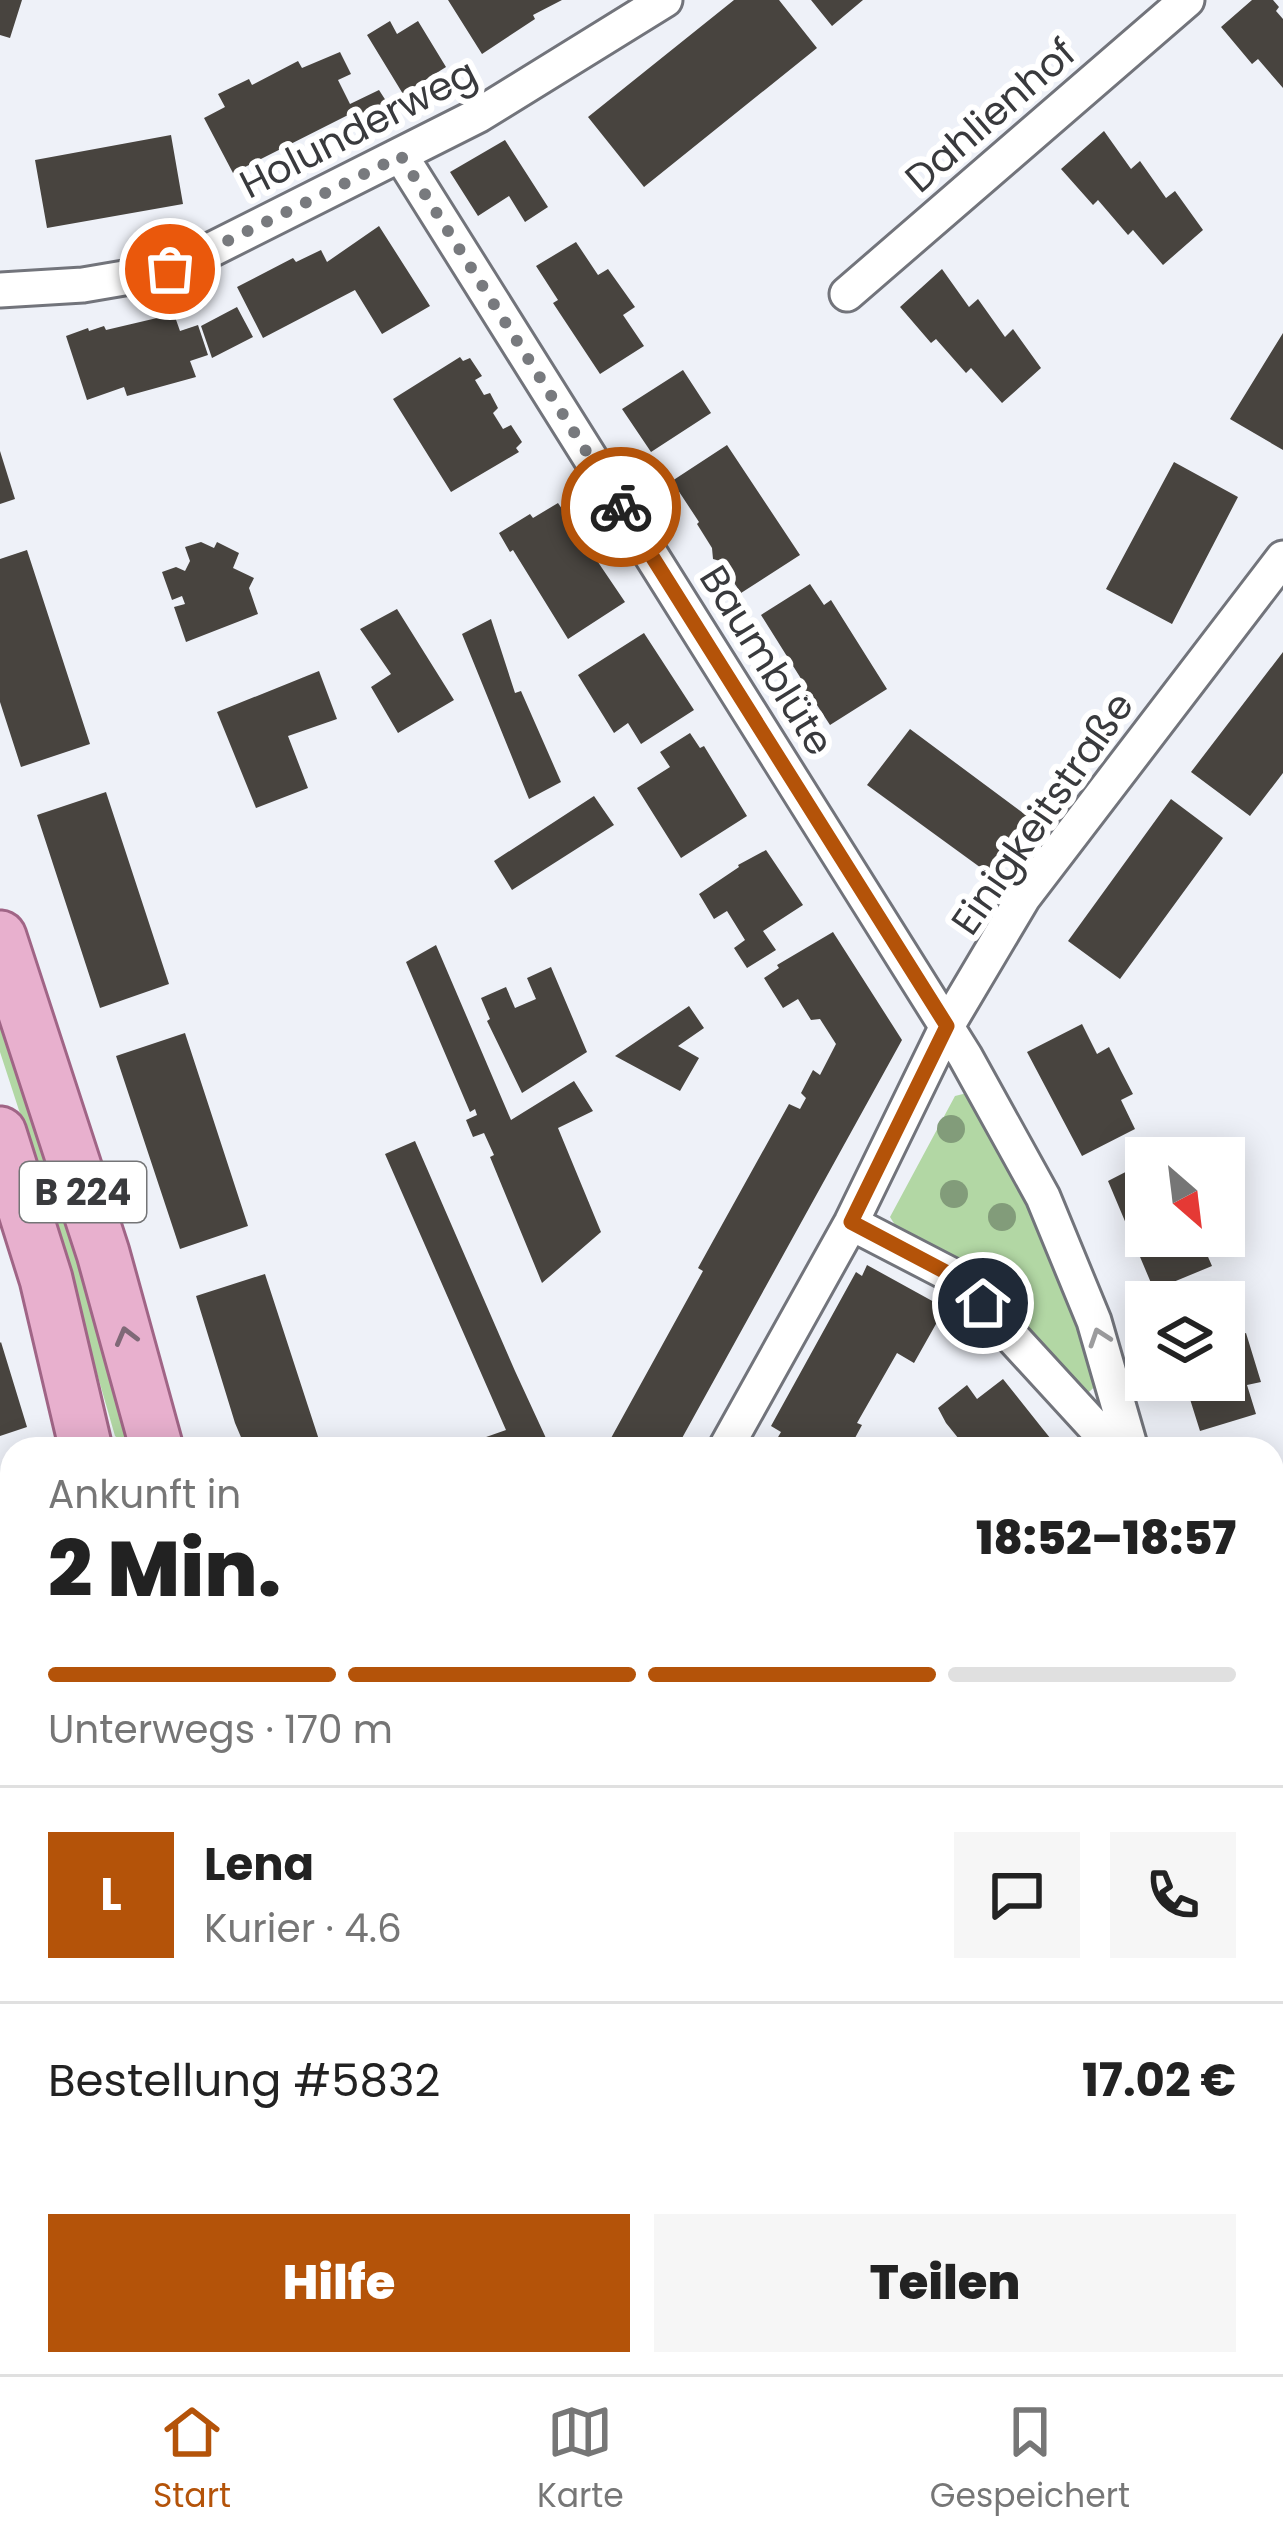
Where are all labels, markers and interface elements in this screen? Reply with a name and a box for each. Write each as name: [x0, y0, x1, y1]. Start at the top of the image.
street label: Dahlienhof: [893, 26, 1088, 205]
street label: Holunderweg: [230, 45, 486, 212]
pin: [119, 218, 221, 320]
icon: bag: [137, 236, 203, 302]
courier: [561, 447, 681, 567]
icon: bike: [588, 474, 654, 540]
street label: Baumblüte: [686, 555, 847, 766]
street label: Einigkeitstraße: [938, 681, 1147, 946]
north arrow: [1125, 1137, 1245, 1257]
map controls: [1125, 1137, 1245, 1401]
road number: B 224: [20, 1162, 146, 1222]
pin: [932, 1252, 1034, 1354]
icon: home: [950, 1270, 1016, 1336]
button: layers: [1125, 1281, 1245, 1401]
one-way arrow: [115, 1326, 140, 1347]
one-way arrow: [1089, 1328, 1113, 1349]
text: Ankunft in: [48, 1467, 241, 1522]
text: 18:52–18:57: [976, 1507, 1236, 1570]
text: 2 Min.: [48, 1514, 281, 1623]
text: Unterwegs · 170 m: [48, 1702, 393, 1757]
button: chat: [954, 1832, 1080, 1958]
button: phone: [1110, 1832, 1236, 1958]
text: Lena: [204, 1833, 314, 1896]
text: L: [100, 1863, 122, 1926]
text: Kurier · 4.6: [204, 1901, 402, 1956]
text: Bestellung #5832: [48, 2049, 440, 2112]
text: 17.02 €: [1082, 2049, 1236, 2112]
button: Hilfe: [48, 2214, 630, 2352]
button: Teilen: [654, 2214, 1236, 2352]
tab: Start: [153, 2399, 231, 2521]
tab: Karte: [537, 2399, 624, 2521]
tab: Gespeichert: [930, 2399, 1130, 2521]

